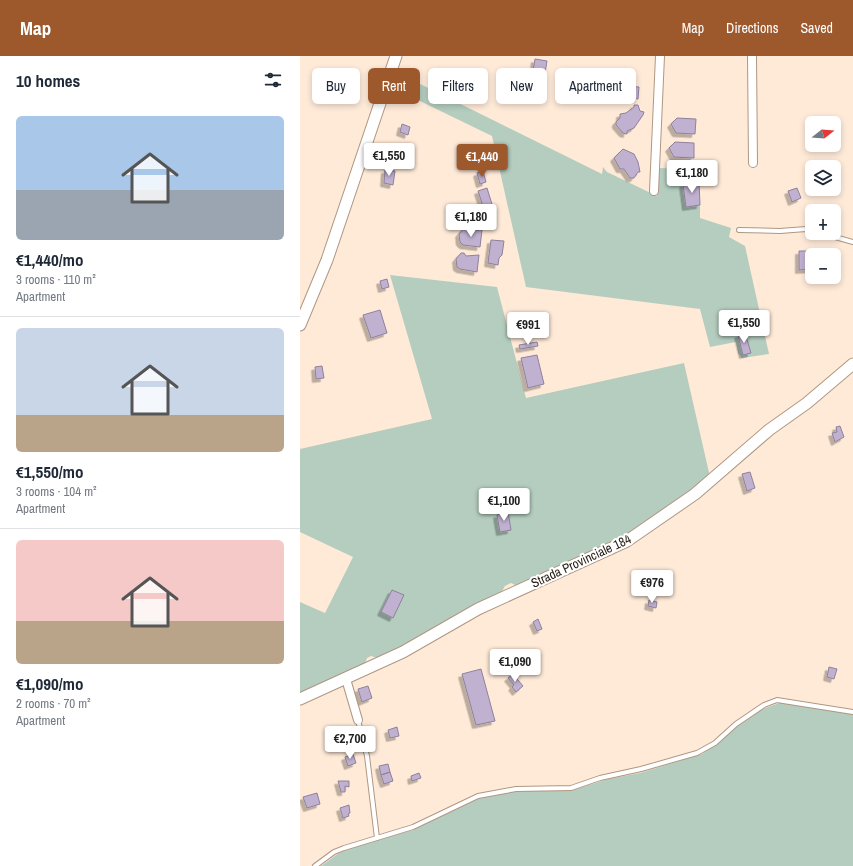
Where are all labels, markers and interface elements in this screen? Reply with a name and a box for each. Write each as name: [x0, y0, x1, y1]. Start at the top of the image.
text: Map: [20, 15, 51, 41]
text: Map: [682, 19, 704, 37]
text: Directions: [726, 19, 778, 37]
text: Saved: [800, 19, 833, 37]
chip: Buy: [312, 68, 360, 104]
chip: Rent: [368, 68, 420, 104]
chip: Filters: [428, 68, 488, 104]
chip: New: [496, 68, 547, 104]
chip: Apartment: [555, 68, 636, 104]
text: 10 homes: [16, 69, 80, 92]
icon: filters: [262, 69, 284, 91]
north arrow: [805, 116, 841, 152]
map controls: [805, 116, 841, 284]
icon: home: [114, 142, 186, 214]
pin: €1,550: [356, 143, 422, 177]
pin: €1,440: [449, 144, 515, 178]
text: €1,550: [373, 147, 405, 164]
text: €1,440: [466, 148, 498, 165]
pin: €1,180: [659, 160, 725, 194]
button: layers: [805, 160, 841, 196]
text: €1,180: [676, 164, 708, 181]
pin: €1,180: [438, 204, 504, 238]
button: +: [805, 204, 841, 240]
text: €1,180: [455, 208, 487, 225]
text: €1,440/mo: [16, 248, 83, 271]
button: −: [805, 248, 841, 284]
text: 3 rooms · 110 m²: [16, 271, 96, 288]
text: Apartment: [16, 288, 65, 305]
pin: €1,550: [711, 310, 777, 344]
pin: €991: [504, 312, 552, 346]
text: €1,550: [728, 314, 760, 331]
text: €991: [516, 316, 540, 333]
icon: home: [114, 354, 186, 426]
text: €1,550/mo: [16, 460, 83, 483]
text: 3 rooms · 104 m²: [16, 483, 97, 500]
pin: €1,100: [471, 488, 537, 522]
text: €1,100: [488, 492, 520, 509]
text: Apartment: [16, 500, 65, 517]
street label: Strada Provinciale 184: [528, 530, 634, 592]
icon: home: [114, 566, 186, 638]
pin: €976: [628, 570, 676, 604]
text: €976: [640, 574, 664, 591]
pin: €1,090: [482, 649, 548, 683]
text: €1,090: [499, 653, 531, 670]
text: €1,090/mo: [16, 672, 83, 695]
text: 2 rooms · 70 m²: [16, 695, 91, 712]
text: Apartment: [16, 712, 65, 729]
pin: €2,700: [317, 726, 383, 760]
text: €2,700: [334, 730, 366, 747]

